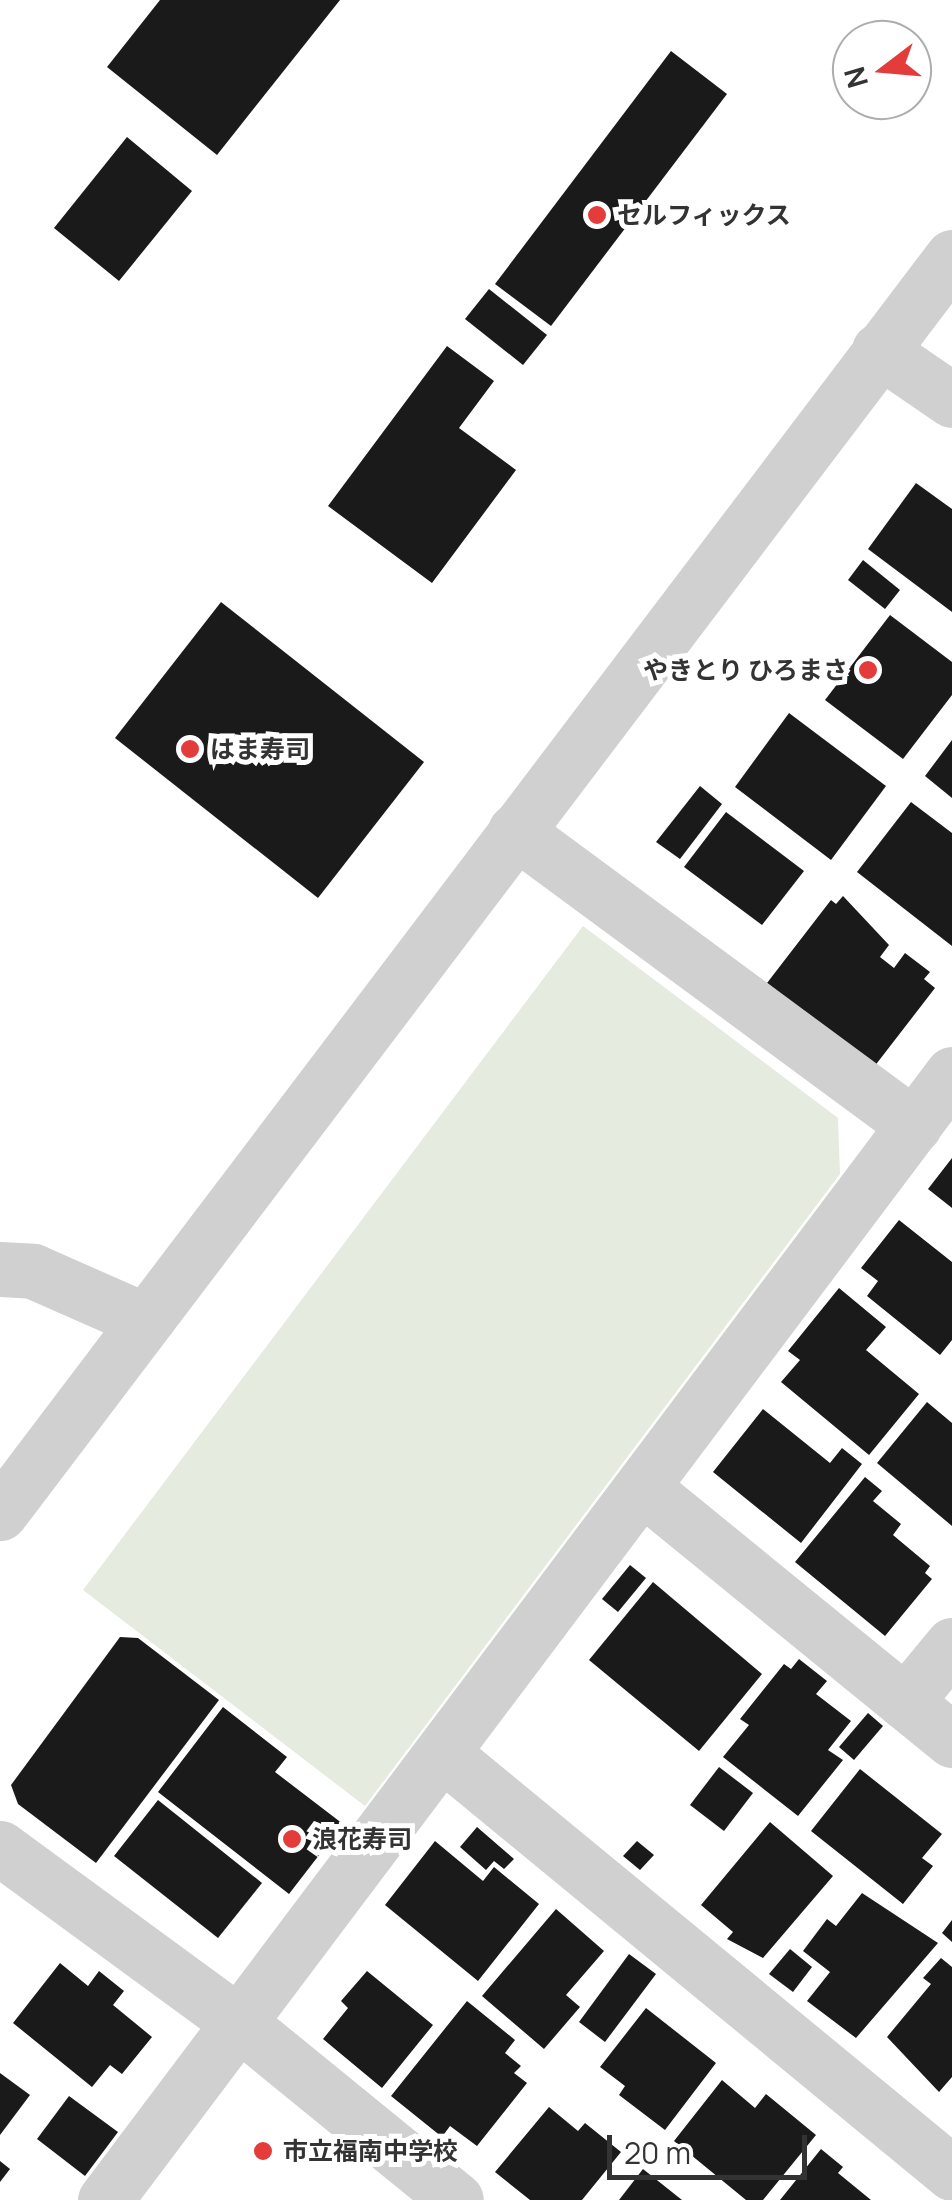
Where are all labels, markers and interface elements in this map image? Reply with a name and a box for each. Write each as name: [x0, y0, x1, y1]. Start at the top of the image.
north arrow: [832, 20, 932, 120]
text: N: [834, 63, 876, 93]
place label: セルフィックス: [617, 200, 792, 230]
marker: セルフィックス: [586, 204, 608, 226]
place label: やきとり ひろまさ: [643, 655, 848, 685]
marker: やきとり ひろまさ: [857, 659, 879, 681]
place label: はま寿司: [210, 734, 310, 764]
marker: はま寿司: [179, 738, 201, 760]
place label: 浪花寿司: [312, 1824, 412, 1854]
marker: 浪花寿司: [281, 1828, 303, 1850]
scale bar: [612, 2115, 812, 2177]
text: 20 m: [624, 2132, 691, 2173]
place label: 市立福南中学校: [283, 2136, 458, 2166]
marker: 市立福南中学校: [252, 2140, 274, 2162]

